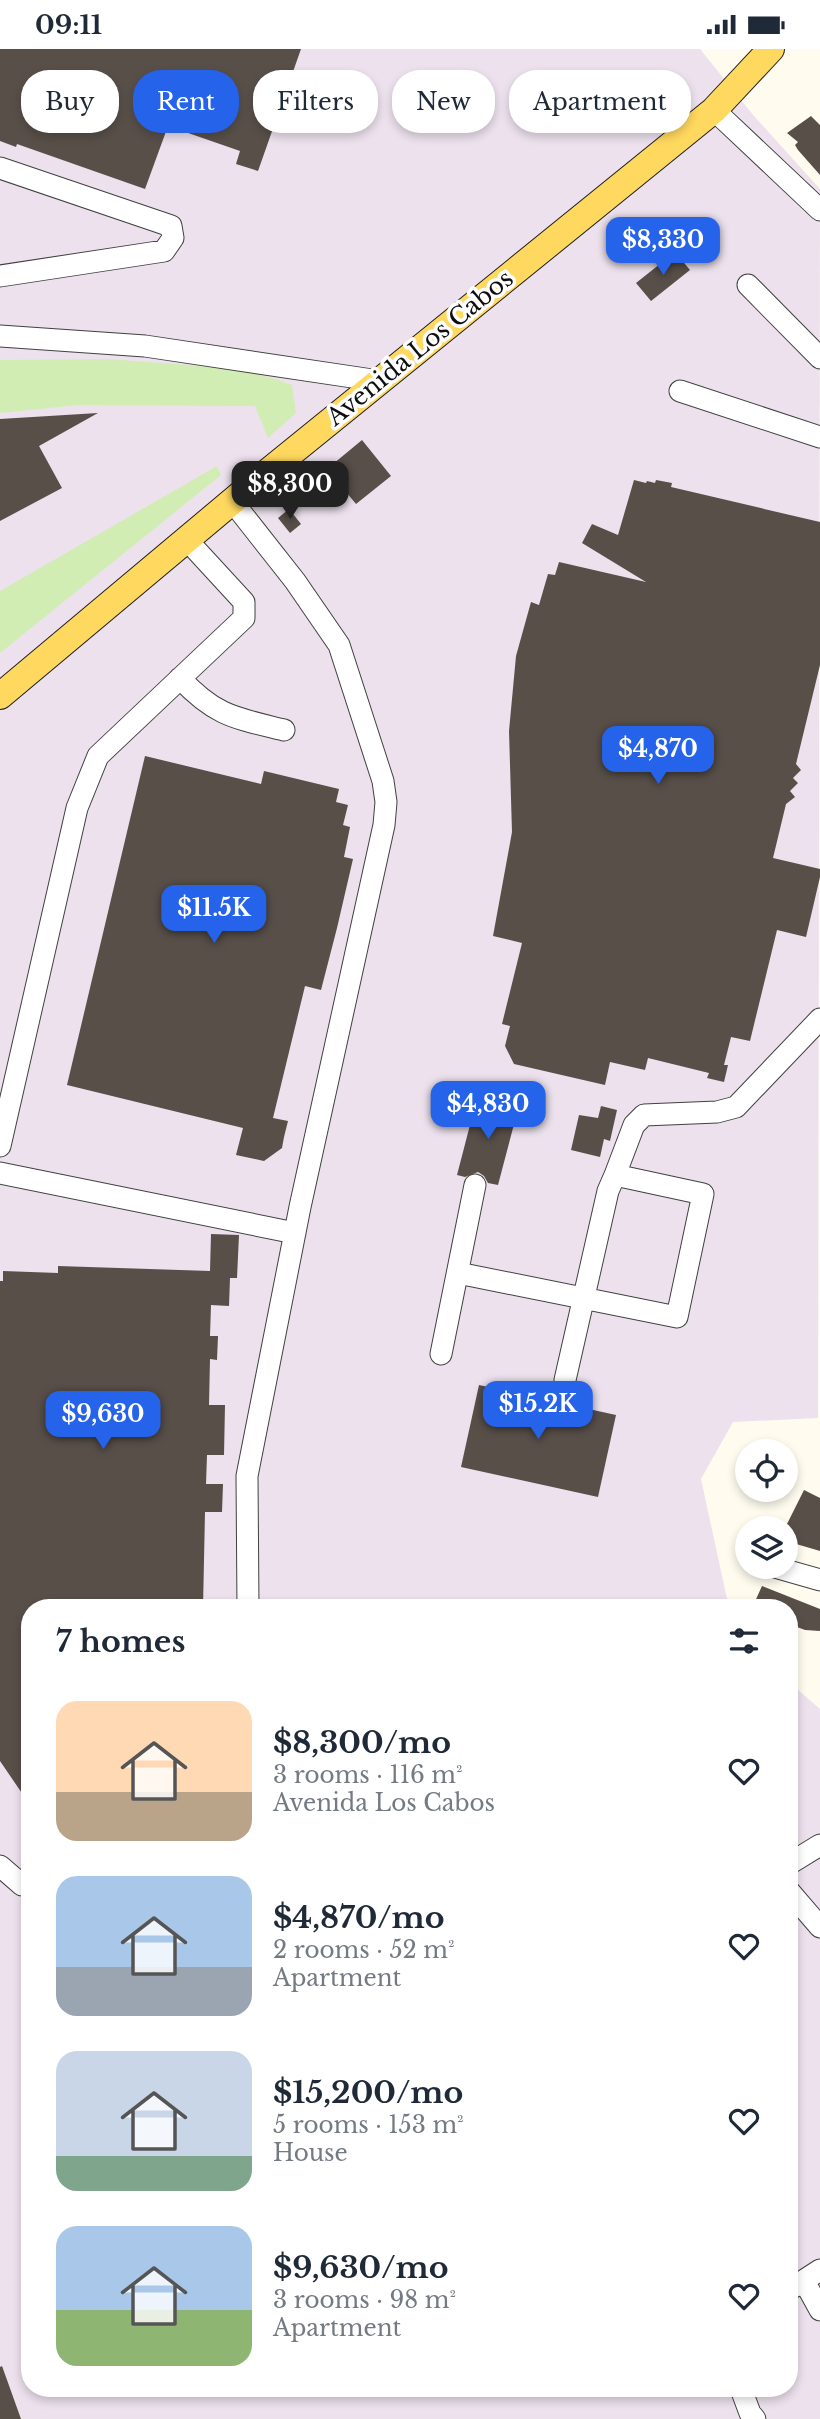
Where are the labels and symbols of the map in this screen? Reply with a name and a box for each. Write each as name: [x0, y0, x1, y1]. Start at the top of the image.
pin: $8,330: [606, 217, 720, 277]
street label: Avenida Los Cabos: [320, 263, 519, 432]
pin: $8,300: [233, 461, 347, 521]
pin: $4,870: [601, 727, 715, 786]
pin: $11.5K: [157, 885, 271, 945]
pin: $4,830: [431, 1081, 545, 1141]
pin: $15.2K: [481, 1381, 595, 1441]
pin: $9,630: [46, 1391, 160, 1451]

